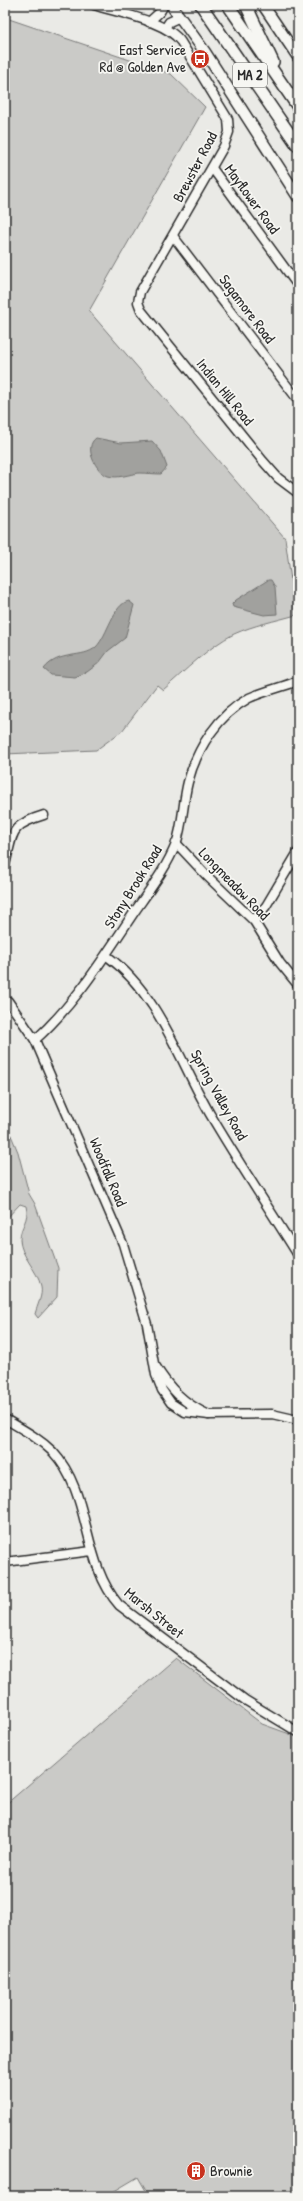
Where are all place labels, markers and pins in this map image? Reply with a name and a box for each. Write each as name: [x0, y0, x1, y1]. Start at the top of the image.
place label: East Service Rd @ Golden Ave: [100, 39, 186, 77]
bus stop icon: East Service Rd @ Golden Ave: [189, 48, 211, 70]
building icon: Brownie: [185, 2160, 207, 2182]
place label: Brownie: [210, 2160, 253, 2181]

